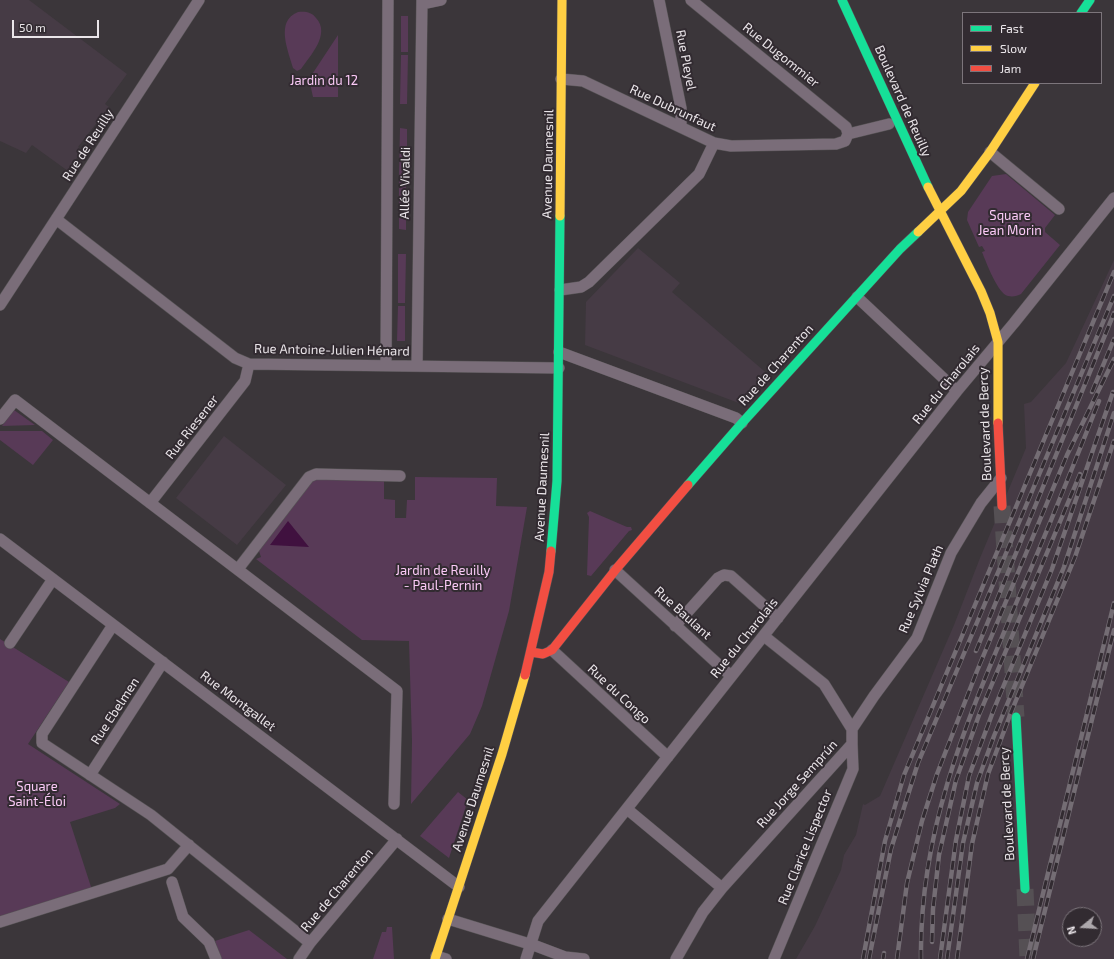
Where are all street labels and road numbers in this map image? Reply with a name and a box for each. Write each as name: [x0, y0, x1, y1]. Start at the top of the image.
street label: Rue Dugommier: [740, 19, 822, 91]
street label: Rue Pleyel: [672, 28, 700, 92]
street label: Boulevard de Reuilly: [871, 43, 935, 159]
street label: Rue Dubrunfaut: [627, 81, 719, 135]
street label: Rue de Reuilly: [59, 106, 117, 184]
street label: Avenue Daumesnil: [539, 109, 557, 219]
street label: Allée Vivaldi: [397, 147, 413, 219]
street label: Rue de Charenton: [735, 321, 817, 409]
street label: Rue Antoine-Julien Hénard: [254, 341, 410, 359]
street label: Rue du Charolais: [909, 341, 983, 427]
street label: Boulevard de Bercy: [975, 367, 995, 481]
street label: Rue Riesener: [162, 392, 222, 462]
street label: Avenue Daumesnil: [531, 432, 553, 542]
street label: Rue Sylvia Plath: [895, 543, 947, 635]
street label: Rue Baulant: [651, 583, 715, 643]
street label: Rue du Charolais: [707, 595, 781, 681]
street label: Rue du Congo: [584, 661, 654, 727]
street label: Rue Montgallet: [197, 668, 279, 734]
street label: Rue Ebelmen: [88, 675, 142, 747]
street label: Rue Jorge Semprún: [753, 737, 841, 831]
street label: Avenue Daumesnil: [449, 745, 497, 853]
street label: Boulevard de Bercy: [996, 747, 1018, 861]
street label: Rue Clarice Lispector: [775, 787, 835, 907]
street label: Rue de Charenton: [298, 845, 376, 935]

